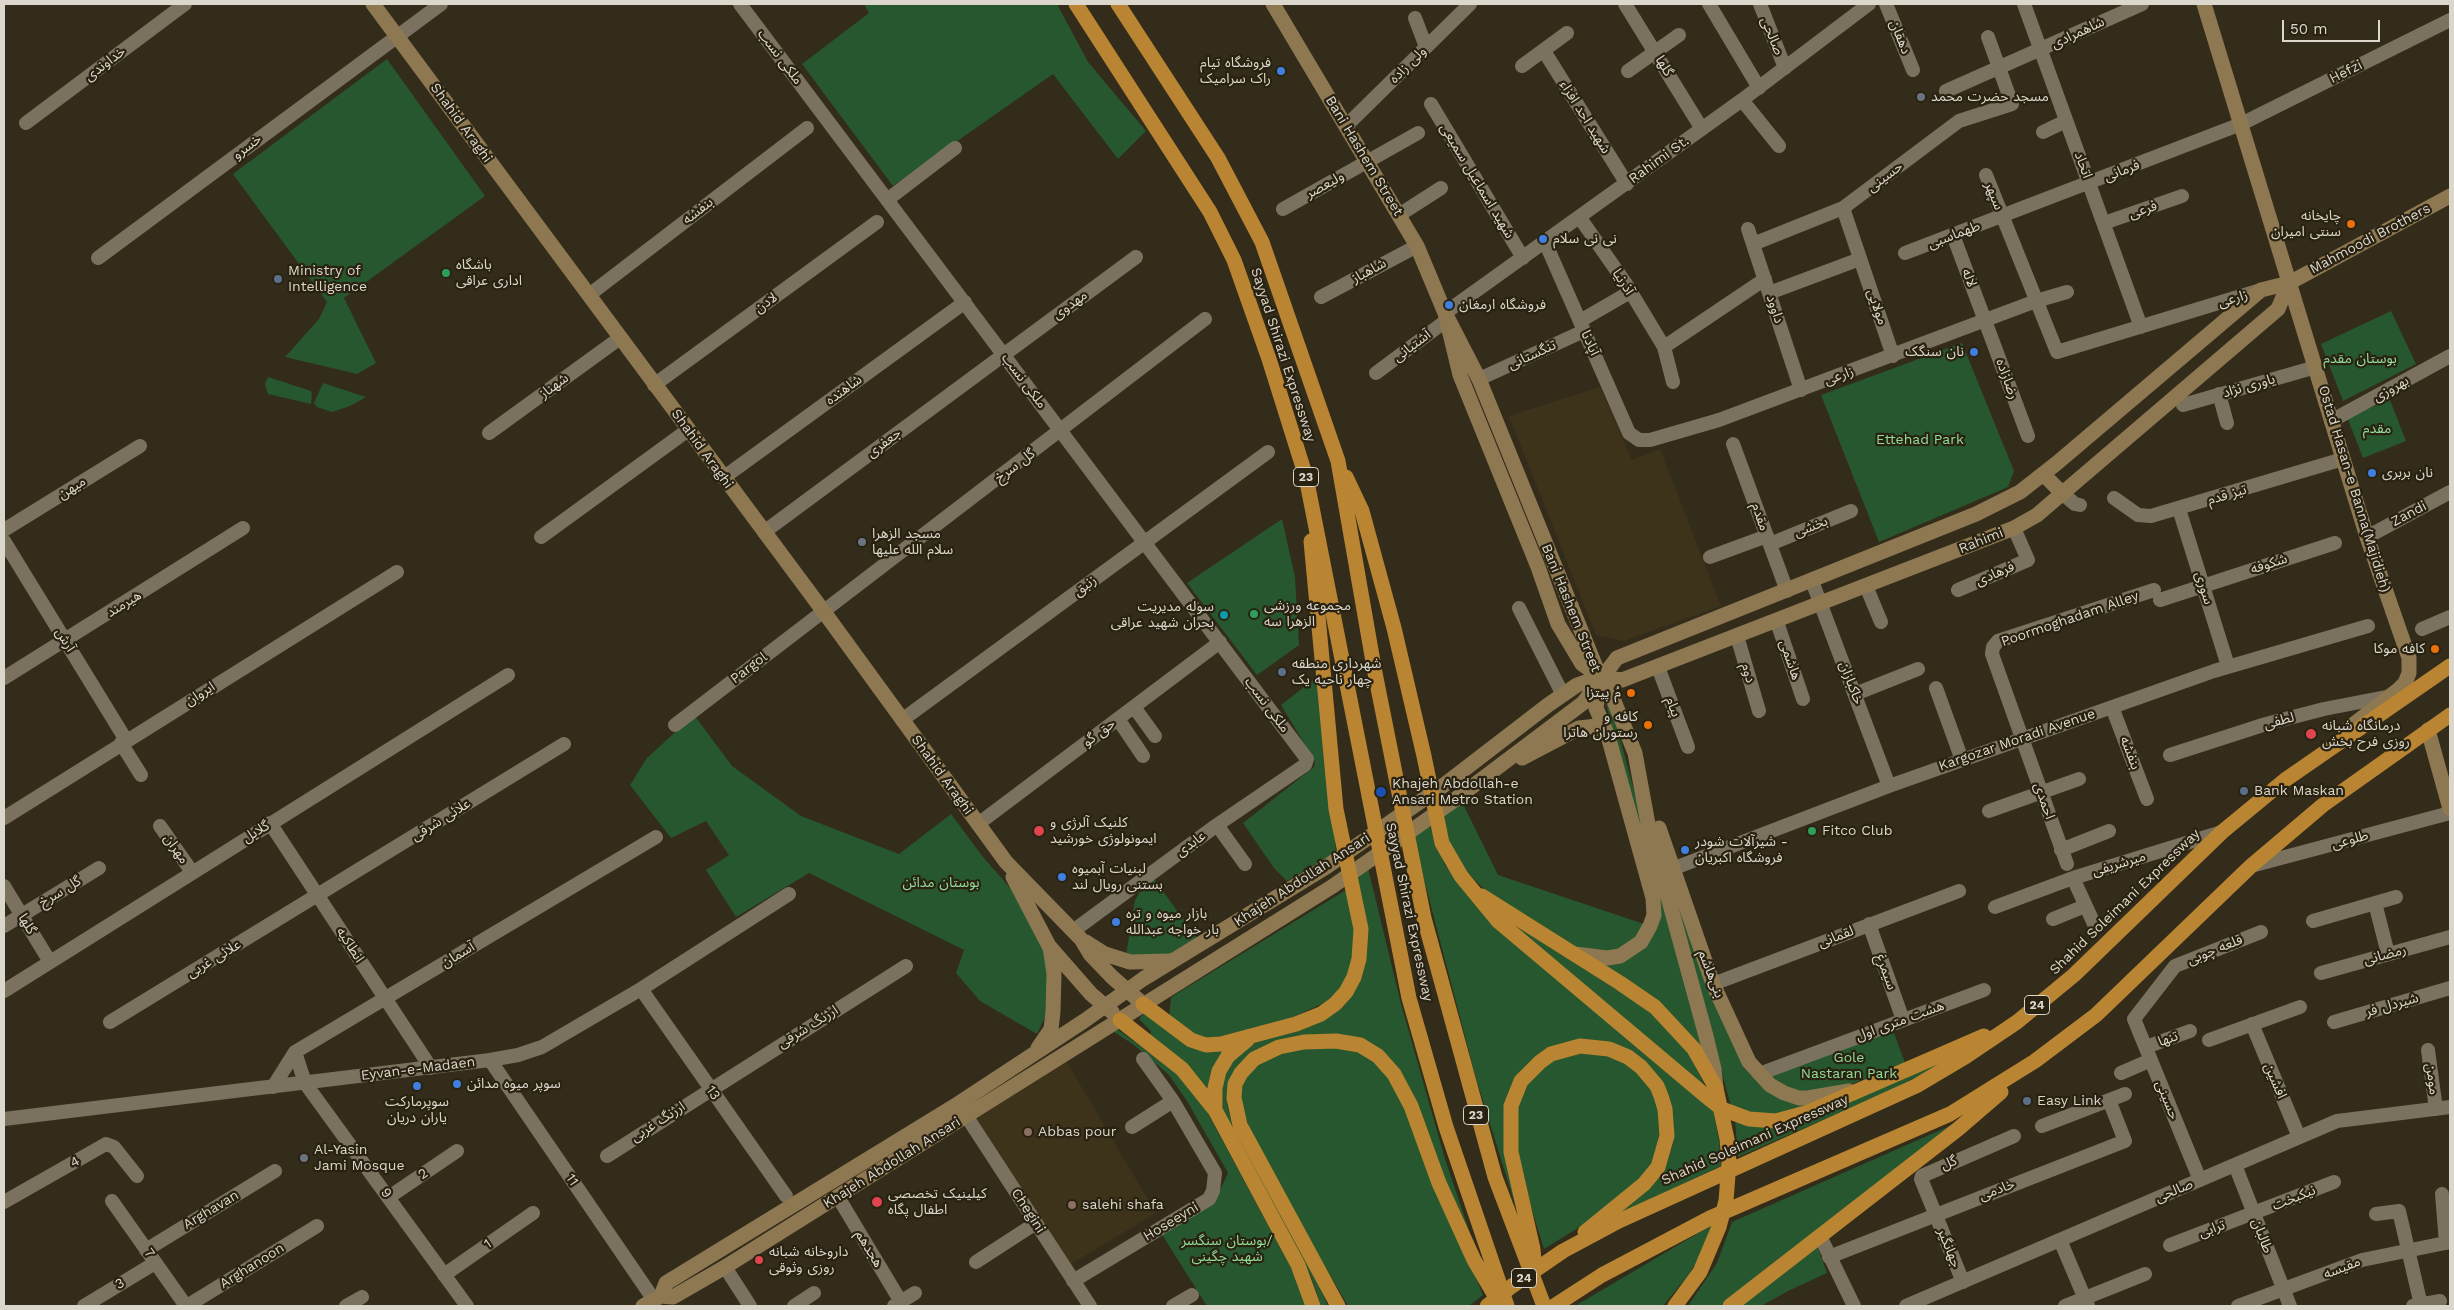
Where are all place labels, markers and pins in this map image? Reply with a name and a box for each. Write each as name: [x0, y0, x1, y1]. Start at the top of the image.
place label: فروشگاه تیام راک سرامیک: [1200, 55, 1271, 88]
marker: فروشگاه تیام راک سرامیک: [1275, 65, 1287, 77]
place label: مسجد حضرت محمد: [1931, 89, 2049, 105]
marker: مسجد حضرت محمد: [1915, 91, 1927, 103]
place label: چایخانه سنتی امیران: [2271, 208, 2341, 240]
marker: چایخانه سنتی امیران: [2345, 218, 2357, 230]
place label: نی نی سلام: [1553, 231, 1617, 247]
marker: نی نی سلام: [1537, 233, 1549, 245]
place label: باشگاه اداری عراقی: [456, 257, 522, 290]
place label: Ministry of Intelligence: [288, 263, 367, 296]
marker: باشگاه اداری عراقی: [440, 267, 452, 279]
marker: Ministry of Intelligence: [272, 273, 284, 285]
place label: فروشگاه ارمغان: [1459, 297, 1546, 313]
marker: فروشگاه ارمغان: [1443, 299, 1455, 311]
place label: نان سنگک: [1905, 344, 1964, 360]
marker: نان سنگک: [1968, 346, 1980, 358]
place label: نان بربری: [2382, 465, 2433, 481]
marker: نان بربری: [2366, 467, 2378, 479]
place label: مسجد الزهرا سلام الله علیها: [872, 526, 953, 558]
marker: مسجد الزهرا سلام الله علیها: [856, 536, 868, 548]
place label: مجموعه ورزشی الزهرا سه: [1264, 598, 1351, 630]
place label: سوله مدیریت بحران شهید عراقی: [1111, 599, 1214, 632]
marker: مجموعه ورزشی الزهرا سه: [1248, 608, 1260, 620]
marker: سوله مدیریت بحران شهید عراقی: [1218, 609, 1230, 621]
place label: کافه موکا: [2374, 641, 2425, 657]
marker: کافه موکا: [2429, 643, 2441, 655]
place label: شهرداری منطقه چهار ناحیه یک: [1292, 656, 1382, 689]
marker: شهرداری منطقه چهار ناحیه یک: [1276, 666, 1288, 678]
place label: مُ پیتزا: [1586, 685, 1621, 701]
marker: مُ پیتزا: [1625, 687, 1637, 699]
place label: کافه و رستوران هاترا: [1563, 709, 1638, 742]
place label: درمانگاه شبانه روزی فرح بخش: [2322, 718, 2410, 750]
marker: کافه و رستوران هاترا: [1642, 719, 1654, 731]
marker: درمانگاه شبانه روزی فرح بخش: [2304, 727, 2318, 741]
place label: Khajeh Abdollah-e Ansari Metro Station: [1392, 776, 1533, 809]
place label: Bank Maskan: [2254, 783, 2344, 799]
marker: Khajeh Abdollah-e Ansari Metro Station: [1374, 785, 1388, 799]
marker: Bank Maskan: [2238, 785, 2250, 797]
place label: کلنیک آلرژی و ایمونولوژی خورشید: [1050, 815, 1157, 848]
place label: Fitco Club: [1822, 823, 1892, 839]
marker: کلنیک آلرژی و ایمونولوژی خورشید: [1032, 824, 1046, 838]
marker: Fitco Club: [1806, 825, 1818, 837]
place label: شیرآلات شودر - فروشگاه اکبریان: [1695, 834, 1788, 866]
marker: شیرآلات شودر - فروشگاه اکبریان: [1679, 844, 1691, 856]
place label: لبنیات آبمیوه بستنی رویال لند: [1072, 861, 1163, 894]
marker: لبنیات آبمیوه بستنی رویال لند: [1056, 871, 1068, 883]
place label: بازار میوه و تره بار خواجه عبدالله: [1126, 906, 1219, 939]
marker: بازار میوه و تره بار خواجه عبدالله: [1110, 916, 1122, 928]
place label: سوپر میوه مدائن: [467, 1076, 561, 1092]
marker: سوپر میوه مدائن: [451, 1078, 463, 1090]
marker: سوپرمارکت یاران دریان: [411, 1080, 423, 1092]
place label: Easy Link: [2037, 1093, 2102, 1109]
place label: سوپرمارکت یاران دریان: [385, 1094, 449, 1126]
marker: Easy Link: [2021, 1095, 2033, 1107]
place label: Abbas pour: [1038, 1124, 1116, 1140]
marker: Abbas pour: [1022, 1126, 1034, 1138]
place label: Al-Yasin Jami Mosque: [314, 1142, 405, 1174]
marker: Al-Yasin Jami Mosque: [298, 1152, 310, 1164]
place label: کیلینیک تخصصی اطفال پگاه: [888, 1186, 987, 1218]
marker: کیلینیک تخصصی اطفال پگاه: [870, 1195, 884, 1209]
place label: salehi shafa: [1082, 1197, 1164, 1213]
marker: salehi shafa: [1066, 1199, 1078, 1211]
place label: داروخانه شبانه روزی وثوقی: [769, 1244, 848, 1276]
marker: داروخانه شبانه روزی وثوقی: [753, 1254, 765, 1266]

